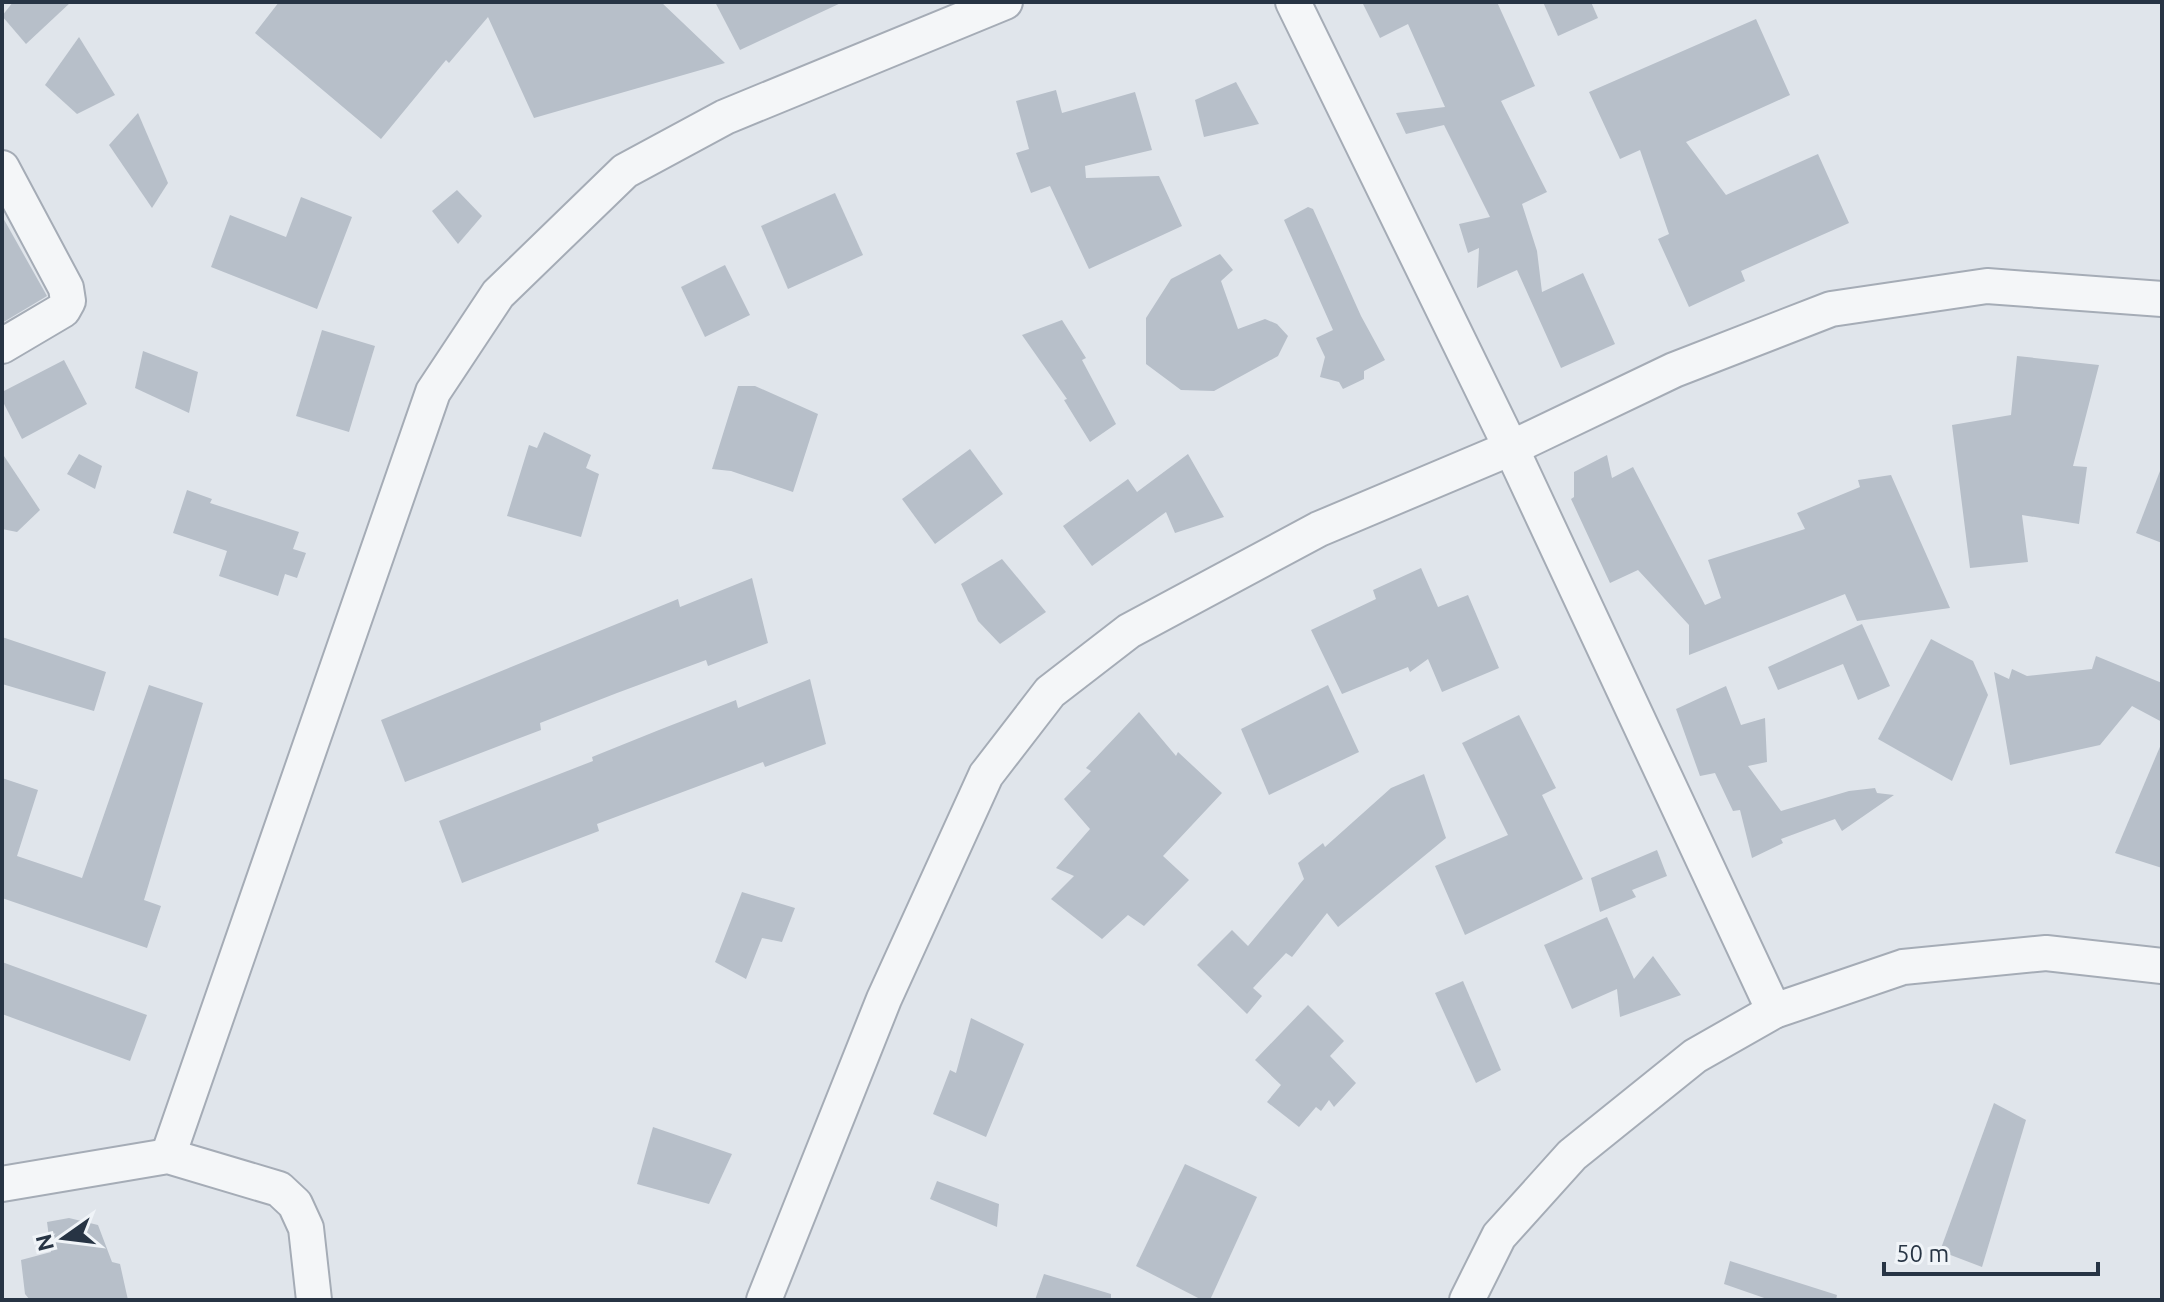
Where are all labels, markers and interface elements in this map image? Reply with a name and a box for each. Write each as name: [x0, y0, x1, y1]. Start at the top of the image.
north arrow: [24, 1198, 104, 1278]
scale bar: [1884, 1226, 2098, 1276]
text: N: [30, 1232, 58, 1254]
text: 50 m: [1896, 1240, 1949, 1267]

